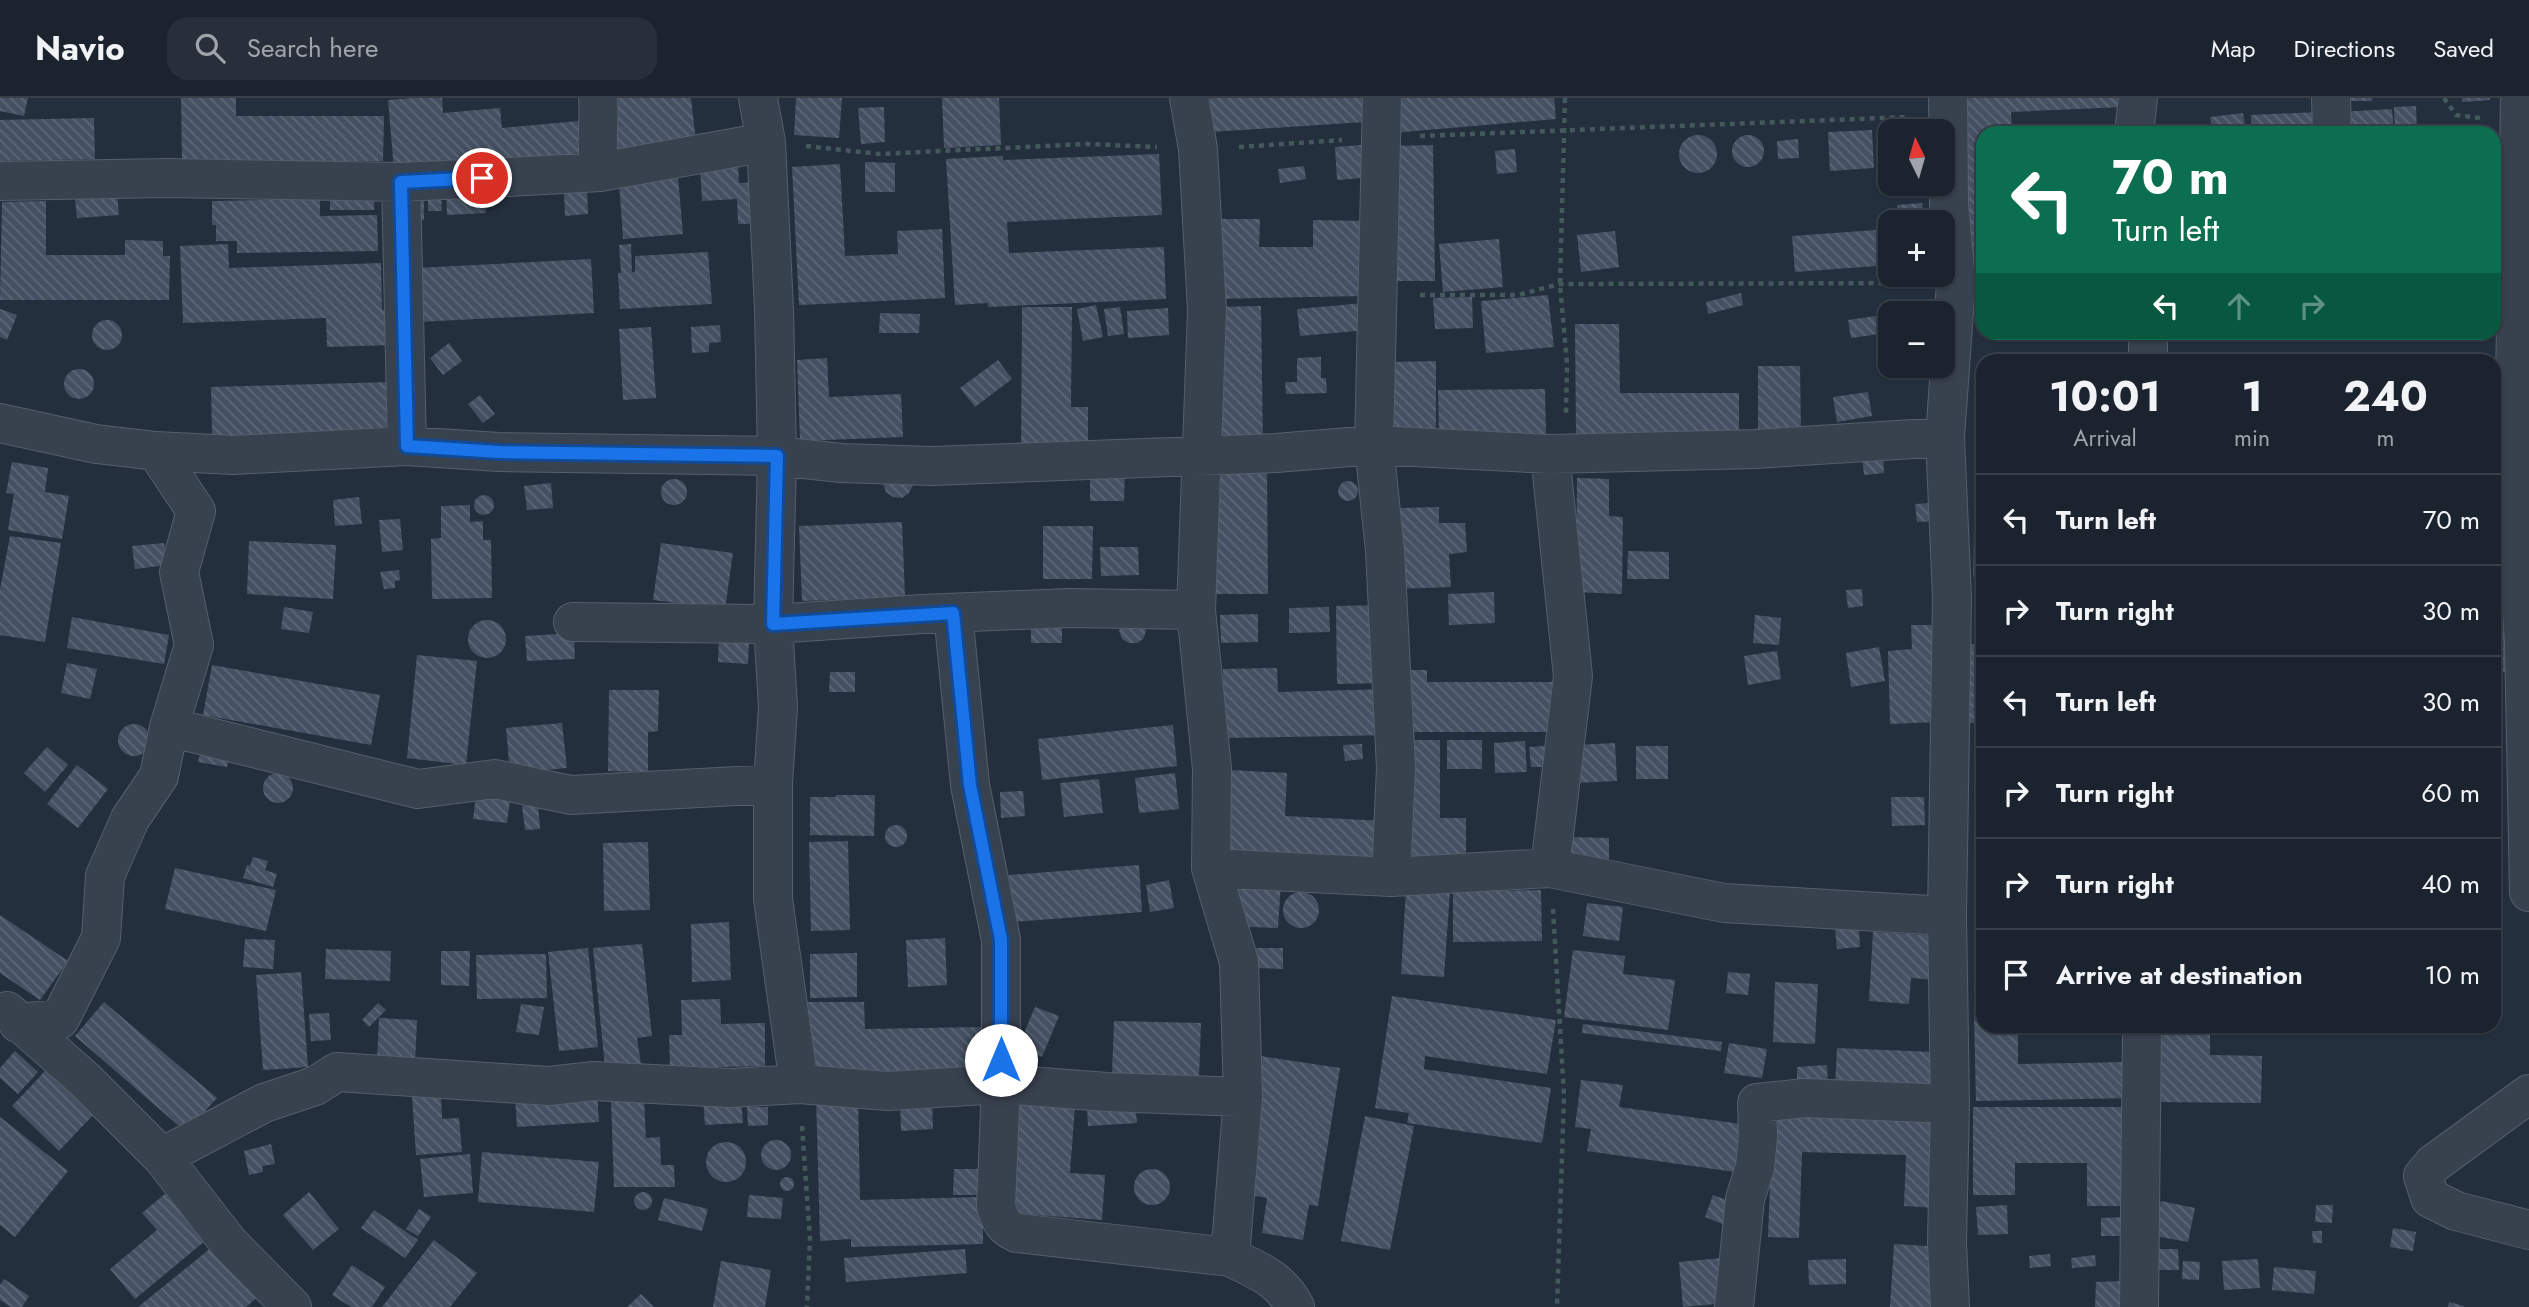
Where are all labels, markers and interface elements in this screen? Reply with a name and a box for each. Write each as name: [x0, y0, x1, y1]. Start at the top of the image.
search box: [167, 17, 657, 80]
text: Navio: [35, 25, 125, 72]
icon: search: [191, 29, 229, 67]
text: Search here: [247, 29, 378, 67]
text: Map: [2211, 31, 2256, 66]
text: Directions: [2294, 31, 2395, 66]
text: Saved: [2433, 31, 2494, 66]
north arrow: [1878, 119, 1955, 196]
map controls: [1878, 119, 1955, 378]
text: 70 m: [2112, 142, 2229, 212]
pin: [452, 148, 512, 208]
icon: left: [1997, 154, 2088, 245]
icon: arrive: [463, 159, 501, 197]
text: Turn left: [2112, 207, 2219, 253]
button: +: [1878, 210, 1955, 287]
icon: left: [2147, 287, 2185, 325]
icon: ahead: [2220, 287, 2258, 325]
icon: right: [2293, 287, 2331, 325]
button: −: [1878, 301, 1955, 378]
text: 10:01: [2049, 366, 2161, 427]
text: 1: [2241, 366, 2263, 427]
text: 240: [2343, 366, 2428, 427]
text: Arrival: [2073, 421, 2137, 455]
text: min: [2234, 421, 2270, 455]
text: m: [2377, 421, 2394, 455]
icon: left: [1997, 501, 2035, 539]
text: Turn left: [2056, 501, 2156, 539]
text: 70 m: [2423, 501, 2480, 539]
icon: right: [1997, 592, 2035, 630]
text: Turn right: [2056, 592, 2174, 630]
text: 30 m: [2422, 592, 2480, 630]
icon: left: [1997, 683, 2035, 721]
text: Turn left: [2056, 683, 2156, 721]
text: 30 m: [2422, 683, 2480, 721]
icon: right: [1997, 774, 2035, 812]
text: Turn right: [2056, 774, 2174, 812]
text: 60 m: [2421, 774, 2480, 812]
icon: right: [1997, 865, 2035, 903]
text: Turn right: [2056, 865, 2174, 903]
text: 40 m: [2421, 865, 2480, 903]
icon: arrive: [1997, 956, 2035, 994]
text: Arrive at destination: [2056, 956, 2303, 994]
text: 10 m: [2425, 956, 2480, 994]
position arrow: [964, 1023, 1038, 1097]

